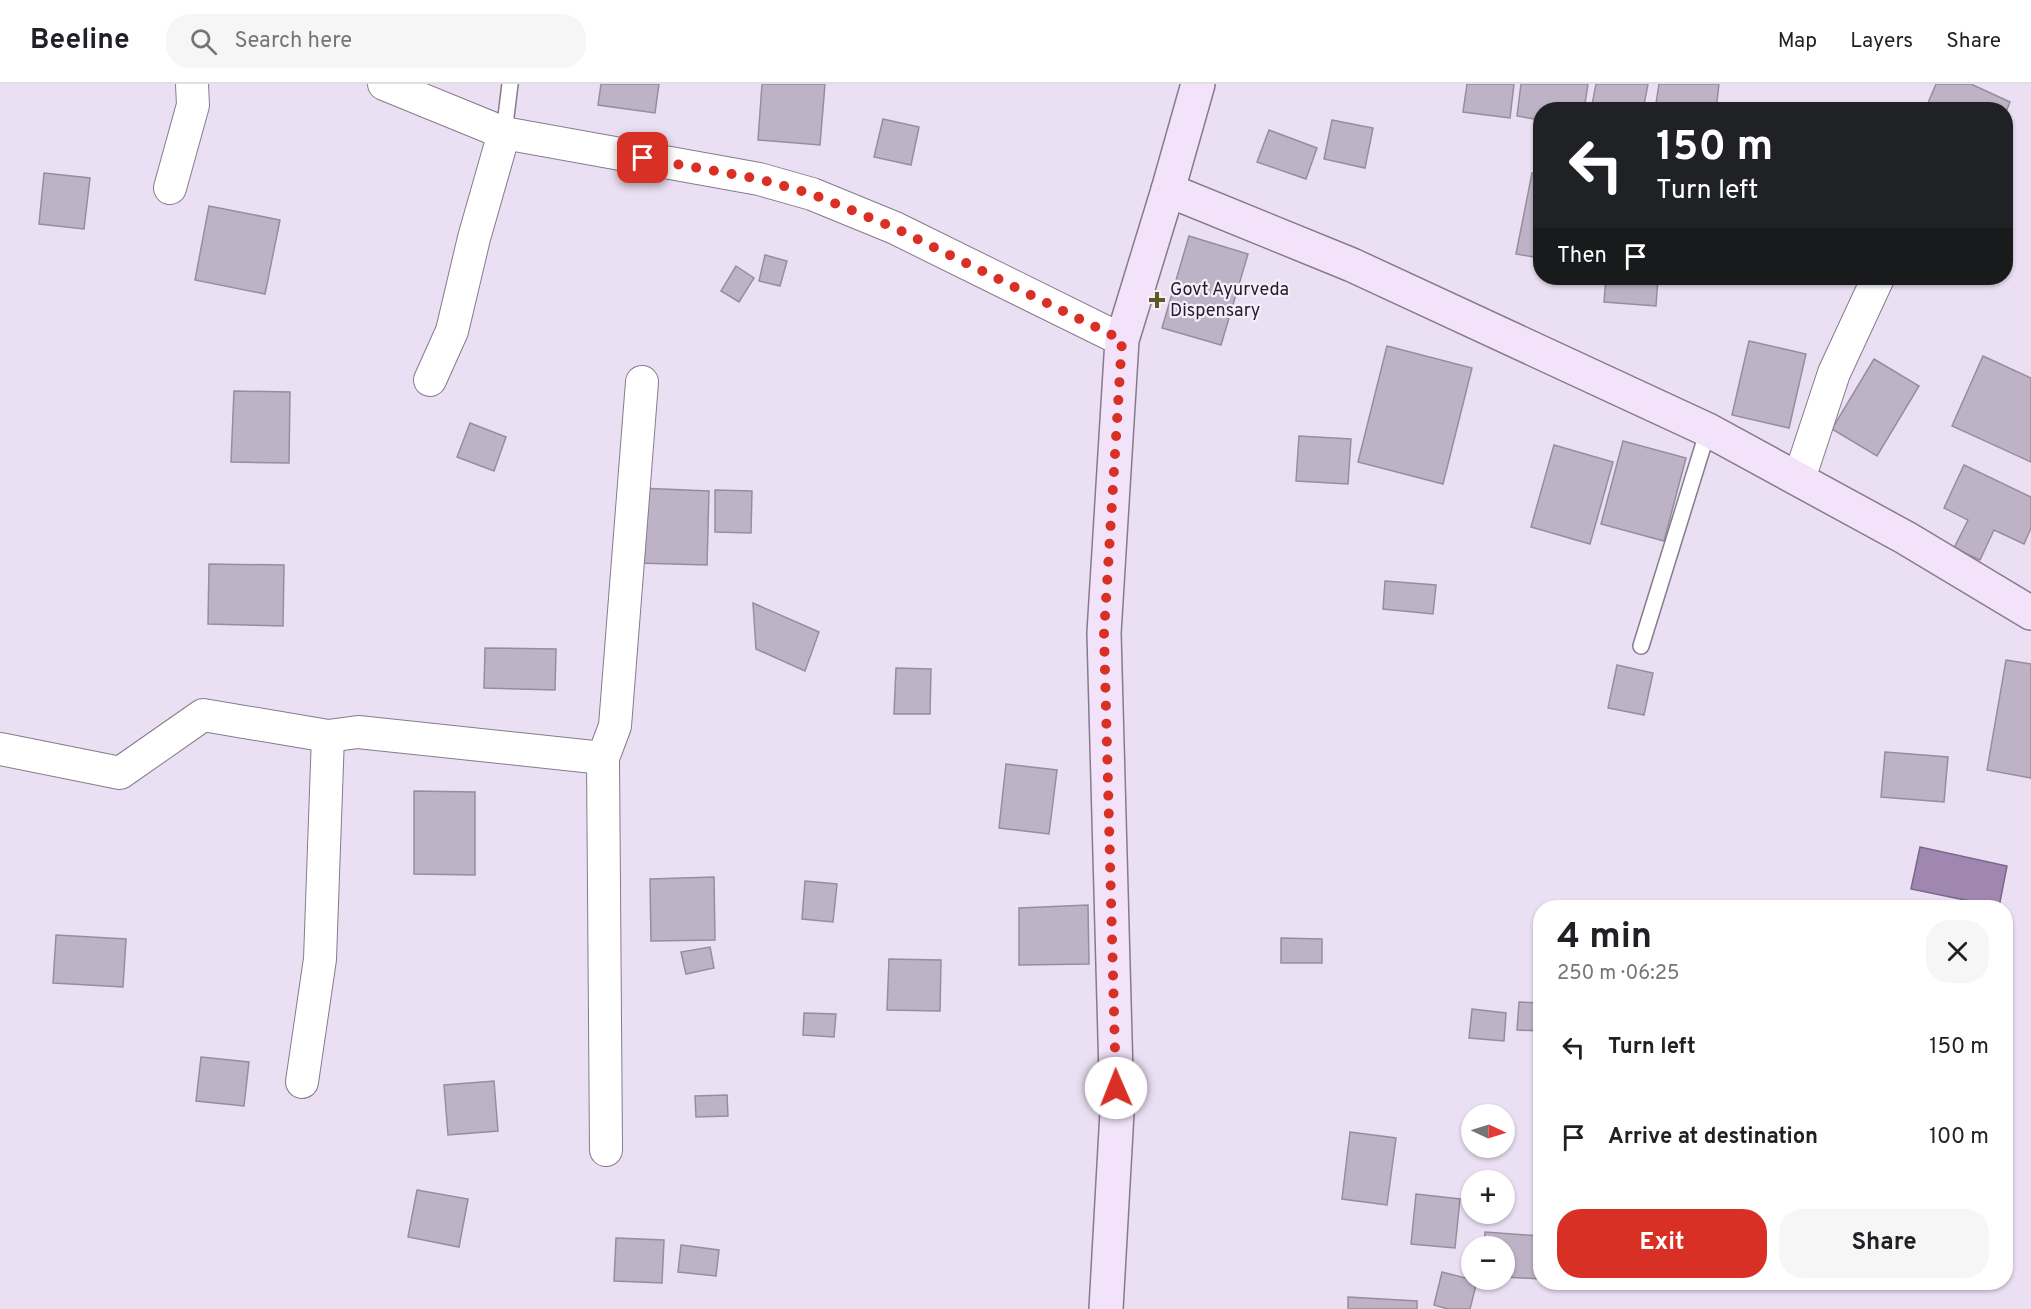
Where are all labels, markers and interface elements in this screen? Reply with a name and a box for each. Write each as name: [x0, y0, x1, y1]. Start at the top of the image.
search box: [166, 14, 586, 68]
text: Beeline: [30, 23, 130, 59]
icon: search: [187, 25, 220, 58]
text: Search here: [235, 28, 352, 55]
text: Map: [1778, 28, 1817, 55]
text: Layers: [1850, 28, 1913, 55]
text: Share: [1946, 28, 2001, 55]
text: 150 m: [1656, 122, 1773, 175]
icon: left: [1557, 126, 1635, 204]
pin: [617, 132, 668, 183]
icon: arrive: [626, 141, 659, 174]
text: Turn left: [1656, 174, 1758, 208]
icon: arrive: [1619, 240, 1652, 273]
text: Then: [1557, 243, 1607, 270]
place label: Govt Ayurveda Dispensary: [1170, 279, 1289, 323]
marker: Govt Ayurveda Dispensary: [1148, 291, 1166, 309]
text: 4 min: [1557, 915, 1652, 961]
button: close: [1926, 920, 1989, 983]
text: 250 m · 06:25: [1557, 961, 1679, 987]
icon: left: [1557, 1031, 1590, 1064]
text: Turn left: [1608, 1034, 1696, 1061]
text: 150 m: [1929, 1034, 1989, 1061]
position arrow: [1084, 1056, 1148, 1120]
north arrow: [1461, 1104, 1515, 1158]
map controls: [1461, 1104, 1515, 1290]
icon: arrive: [1557, 1121, 1590, 1154]
text: Arrive at destination: [1608, 1124, 1818, 1151]
text: 100 m: [1929, 1124, 1989, 1151]
button: +: [1461, 1170, 1515, 1224]
button: Exit: [1557, 1209, 1767, 1278]
button: Share: [1779, 1209, 1989, 1278]
button: −: [1461, 1236, 1515, 1290]

